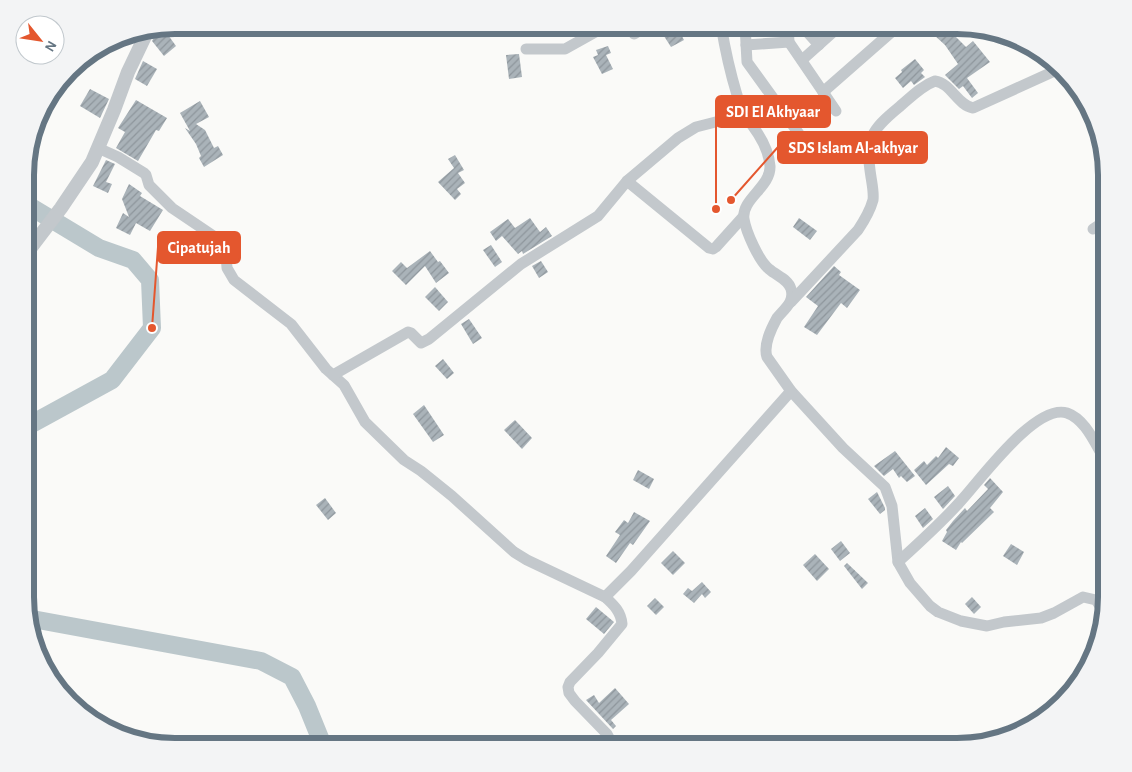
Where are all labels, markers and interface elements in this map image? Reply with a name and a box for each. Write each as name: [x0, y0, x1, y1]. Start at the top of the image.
north arrow: [15, 15, 65, 65]
text: N: [42, 38, 59, 54]
callout: SDI El Akhyaar: [716, 96, 830, 127]
text: SDI El Akhyaar: [726, 104, 821, 121]
callout: SDS Islam Al-akhyar: [778, 132, 927, 163]
text: SDS Islam Al-akhyar: [788, 140, 918, 157]
callout: Cipatujah: [158, 232, 240, 263]
text: Cipatujah: [168, 240, 230, 257]

